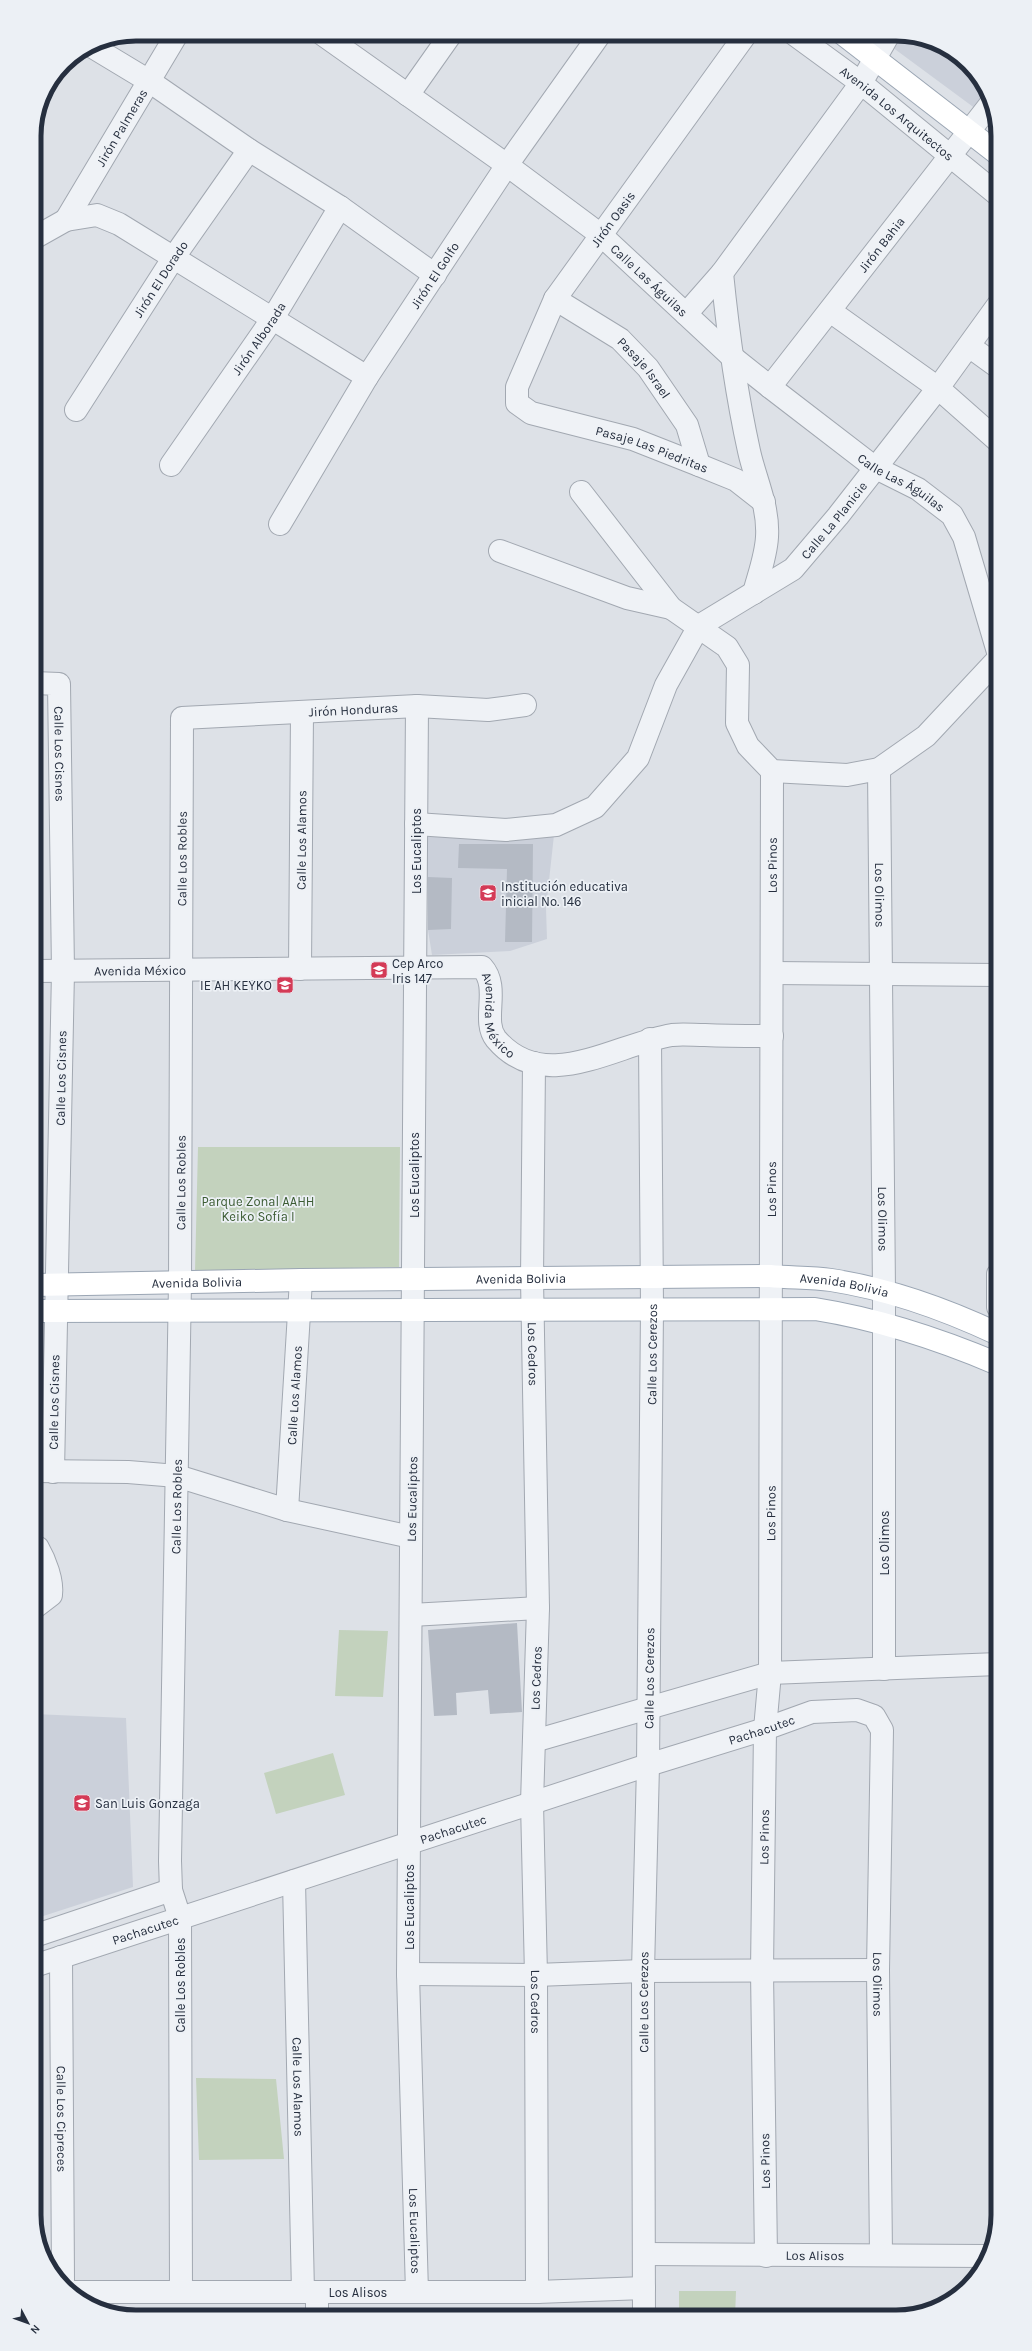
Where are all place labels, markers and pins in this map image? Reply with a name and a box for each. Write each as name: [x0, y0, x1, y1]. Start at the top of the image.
place label: Institución educativa inicial No. 146: [501, 879, 628, 909]
school or university icon: Institución educativa inicial No. 146: [478, 883, 498, 903]
place label: Cep Arco Iris 147: [392, 956, 443, 986]
school or university icon: Cep Arco Iris 147: [369, 960, 389, 980]
school or university icon: IE AH KEYKO: [275, 975, 295, 995]
place label: IE AH KEYKO: [200, 978, 272, 993]
school or university icon: San Luis Gonzaga: [72, 1793, 92, 1813]
place label: San Luis Gonzaga: [95, 1796, 200, 1811]

